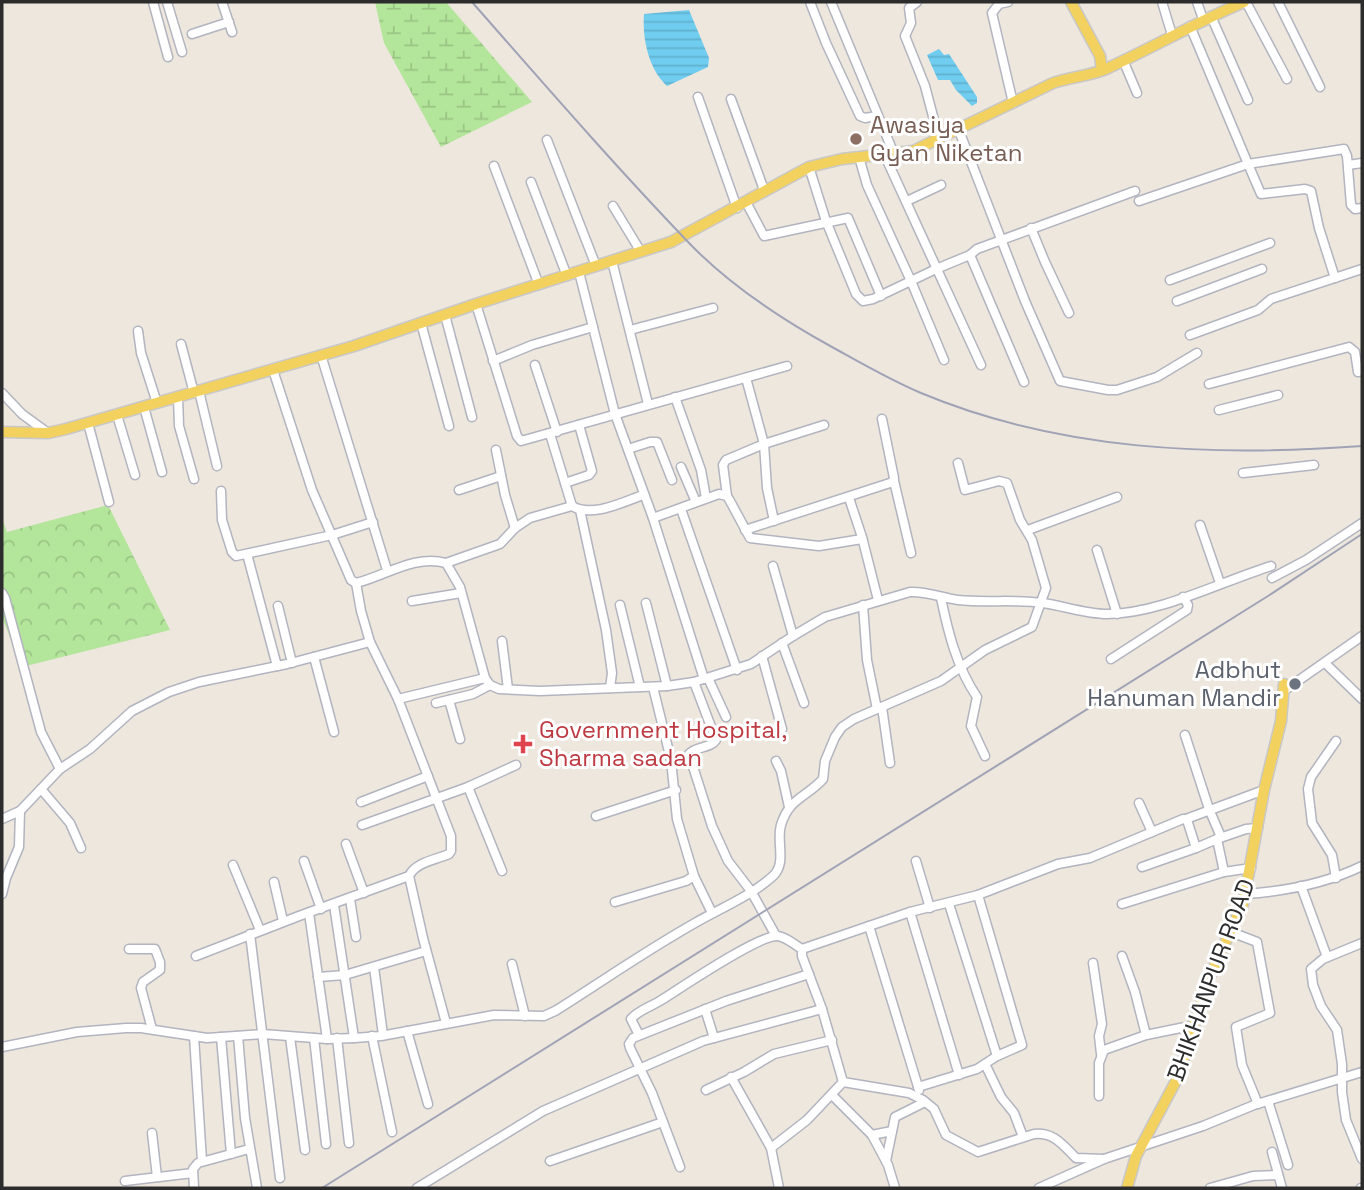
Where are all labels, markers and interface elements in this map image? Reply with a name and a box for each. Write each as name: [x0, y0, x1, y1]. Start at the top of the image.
place label: Awasiya Gyan Niketan: [870, 109, 1023, 168]
marker: Awasiya Gyan Niketan: [848, 131, 864, 147]
place label: Adbhut Hanuman Mandir: [1087, 654, 1281, 713]
marker: Adbhut Hanuman Mandir: [1287, 676, 1303, 692]
place label: Government Hospital, Sharma sadan: [539, 714, 787, 773]
marker: Government Hospital, Sharma sadan: [513, 734, 533, 754]
street label: BHIKHANPUR ROAD: [1160, 875, 1261, 1085]

